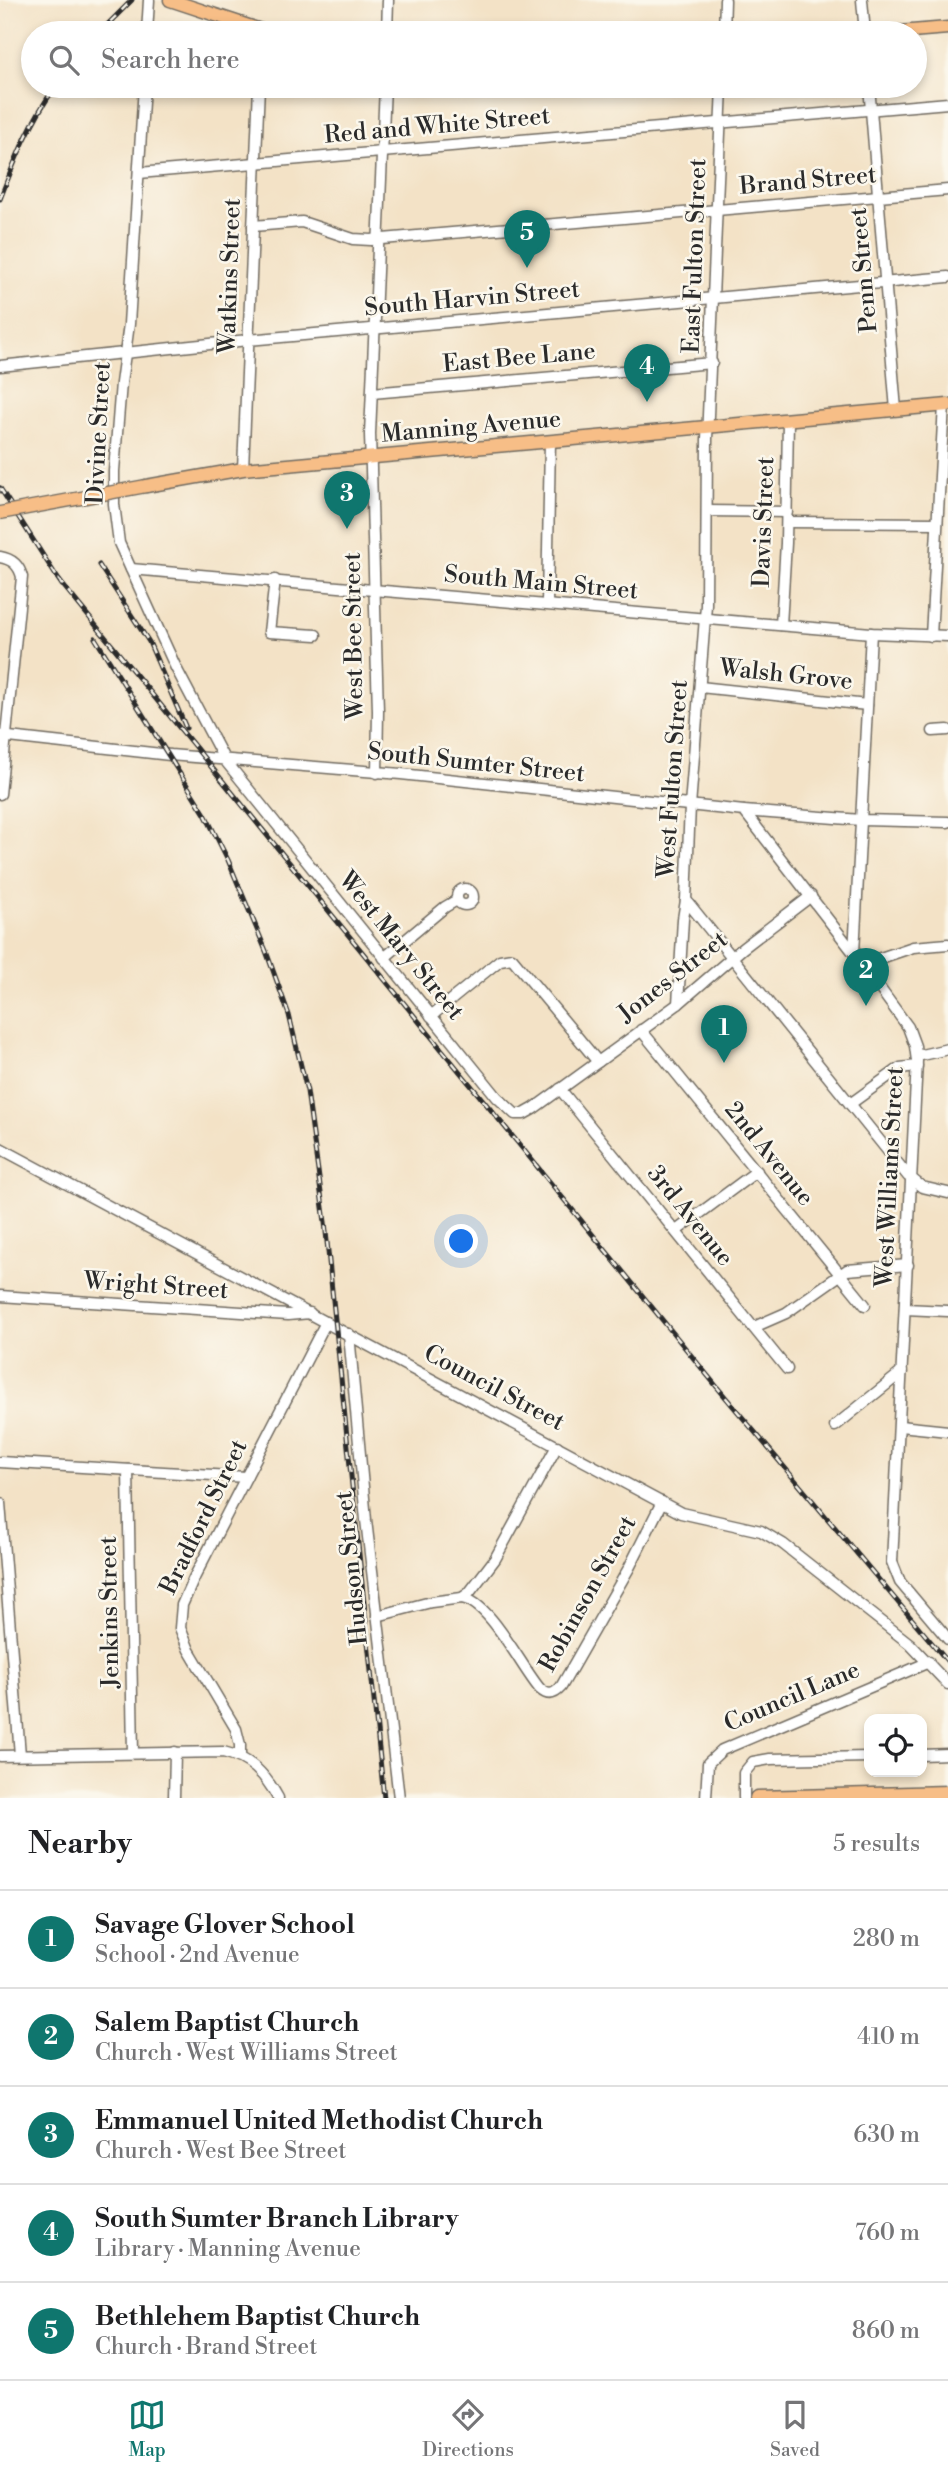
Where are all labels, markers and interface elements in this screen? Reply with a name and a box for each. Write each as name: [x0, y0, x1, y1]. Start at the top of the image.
search box: [21, 21, 927, 98]
icon: search: [45, 41, 83, 79]
text: Search here: [101, 44, 240, 76]
street label: Red and White Street: [323, 101, 552, 151]
street label: East Fulton Street: [677, 157, 713, 354]
street label: Brand Street: [737, 160, 878, 202]
street label: Watkins Street: [212, 197, 248, 356]
street label: Penn Street: [844, 206, 884, 334]
pin: 5: [504, 210, 550, 268]
street label: South Harvin Street: [363, 275, 581, 323]
street label: East Bee Lane: [441, 336, 597, 380]
pin: 4: [624, 344, 670, 402]
street label: Divine Street: [80, 360, 118, 505]
street label: Manning Avenue: [380, 404, 562, 450]
street label: Davis Street: [747, 455, 781, 588]
pin: 3: [324, 471, 370, 529]
street label: West Bee Street: [338, 551, 370, 721]
street label: South Main Street: [443, 560, 640, 606]
street label: Walsh Grove: [717, 653, 854, 697]
street label: West Fulton Street: [651, 678, 695, 880]
street label: South Sumter Street: [366, 737, 587, 789]
street label: West Mary Street: [331, 865, 471, 1027]
street label: Jones Street: [611, 925, 734, 1030]
pin: 2: [843, 948, 889, 1006]
pin: 1: [701, 1005, 747, 1063]
street label: West Williams Street: [869, 1065, 911, 1289]
street label: 2nd Avenue: [718, 1096, 820, 1212]
street label: 3rd Avenue: [640, 1160, 740, 1272]
your location: [444, 1224, 478, 1258]
street label: Wright Street: [82, 1266, 230, 1306]
street label: Council Street: [418, 1338, 570, 1438]
street label: Bradford Street: [153, 1434, 255, 1600]
street label: Hudson Street: [329, 1489, 375, 1647]
street label: Robinson Street: [533, 1510, 644, 1677]
street label: Jenkins Street: [94, 1535, 126, 1689]
street label: Council Lane: [720, 1655, 864, 1739]
map controls: [864, 1714, 927, 1777]
button: locate: [864, 1714, 927, 1777]
text: Nearby: [28, 1825, 132, 1863]
text: 5 results: [833, 1830, 920, 1858]
text: Savage Glover School: [95, 1909, 355, 1941]
text: 1: [45, 1925, 57, 1953]
text: 280 m: [853, 1925, 920, 1953]
text: School · 2nd Avenue: [95, 1941, 300, 1969]
text: Salem Baptist Church: [95, 2007, 359, 2039]
text: 2: [44, 2023, 58, 2051]
text: 410 m: [857, 2023, 920, 2051]
text: Church · West Williams Street: [95, 2039, 398, 2067]
text: Emmanuel United Methodist Church: [95, 2105, 543, 2137]
text: 3: [44, 2121, 58, 2149]
text: 630 m: [853, 2121, 920, 2149]
text: Church · West Bee Street: [95, 2137, 346, 2165]
text: South Sumter Branch Library: [95, 2203, 459, 2235]
text: 4: [43, 2219, 59, 2247]
text: 760 m: [855, 2219, 920, 2247]
text: Library · Manning Avenue: [95, 2235, 361, 2263]
text: Bethlehem Baptist Church: [95, 2301, 420, 2333]
text: 5: [44, 2317, 58, 2345]
text: 860 m: [852, 2317, 920, 2345]
text: Church · Brand Street: [95, 2333, 317, 2361]
tab: Map: [128, 2396, 166, 2462]
tab: Directions: [422, 2396, 514, 2462]
tab: Saved: [770, 2396, 820, 2462]

